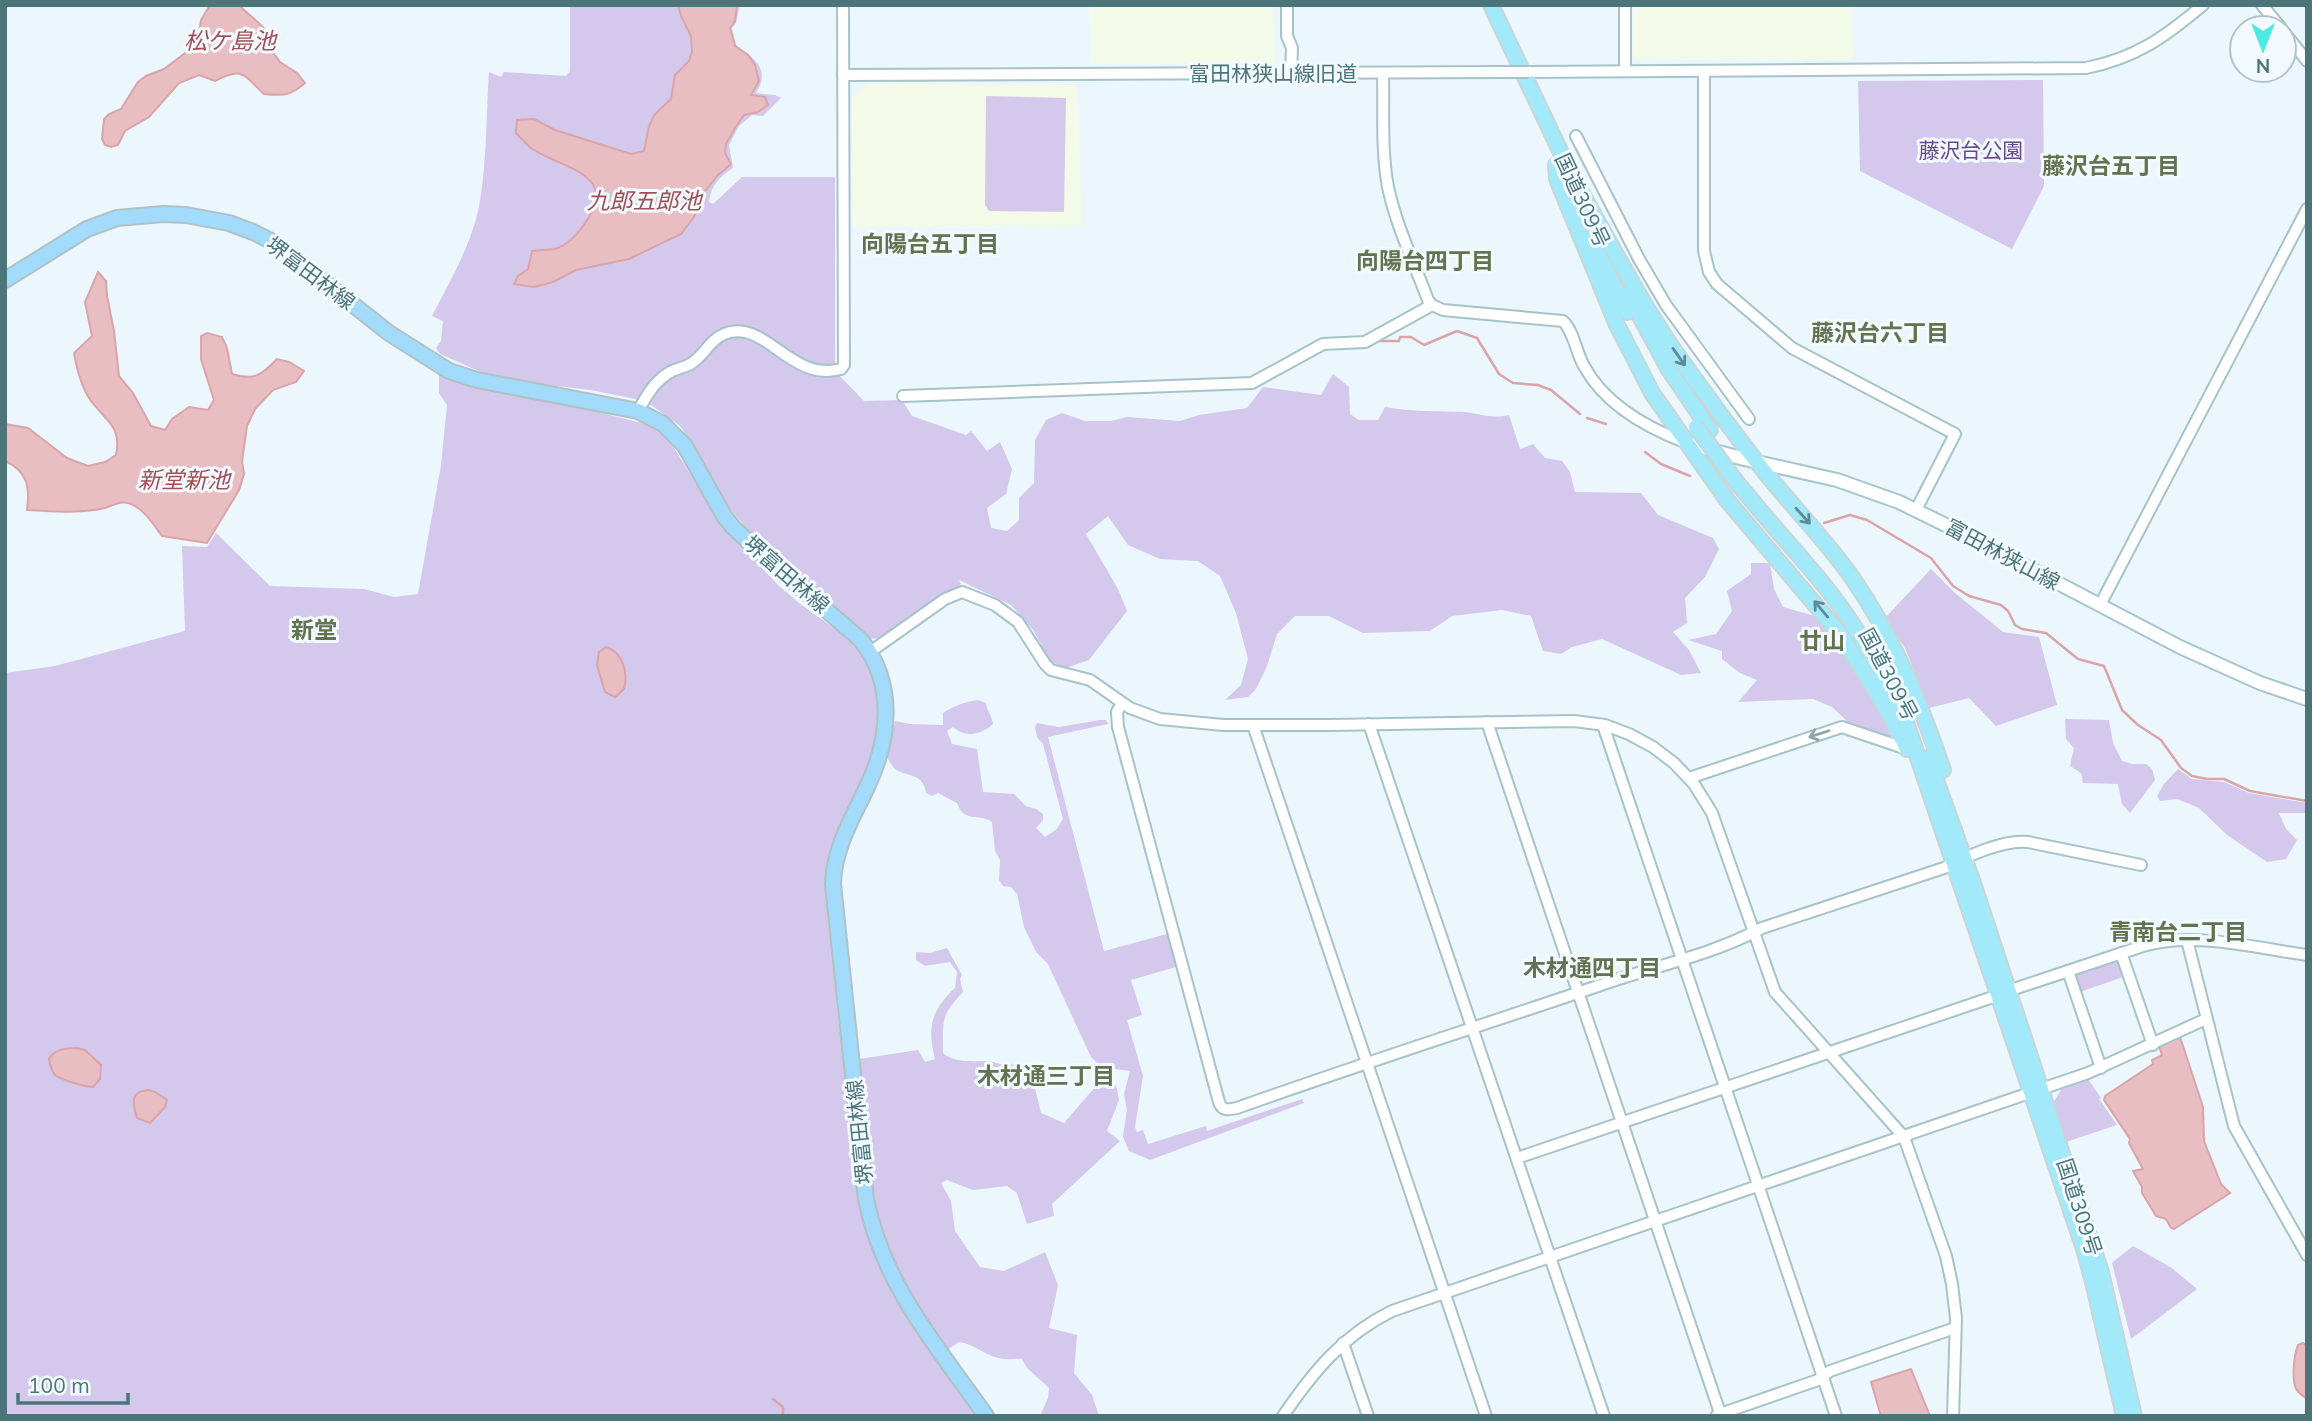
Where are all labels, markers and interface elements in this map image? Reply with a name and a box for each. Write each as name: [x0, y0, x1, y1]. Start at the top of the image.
north arrow: [2228, 14, 2298, 84]
water label: 松ケ島池: [184, 26, 278, 55]
text: N: [2256, 54, 2270, 78]
street label: 富田林狭山線旧道: [1189, 60, 1357, 86]
park label: 藤沢台公園: [1919, 137, 2024, 163]
street label: 国道309号: [1550, 149, 1616, 251]
district label: 藤沢台五丁目: [2042, 151, 2180, 180]
water label: 九郎五郎池: [587, 186, 704, 215]
district label: 向陽台五丁目: [861, 229, 999, 258]
street label: 堺富田林線: [261, 231, 361, 315]
district label: 向陽台四丁目: [1356, 246, 1494, 275]
district label: 藤沢台六丁目: [1811, 318, 1949, 347]
one-way arrow: [1672, 347, 1686, 366]
water label: 新堂新池: [138, 465, 232, 494]
one-way arrow: [1795, 507, 1811, 525]
street label: 富田林狭山線: [1941, 513, 2065, 595]
street label: 堺富田林線: [739, 530, 835, 618]
one-way arrow: [1813, 601, 1828, 619]
district label: 新堂: [291, 615, 337, 644]
street label: 国道309号: [1854, 623, 1924, 725]
district label: 廿山: [1799, 626, 1845, 655]
one-way arrow: [1809, 729, 1831, 741]
district label: 青南台二丁目: [2109, 917, 2247, 946]
district label: 木材通四丁目: [1523, 953, 1661, 982]
district label: 木材通三丁目: [977, 1061, 1115, 1090]
street label: 堺富田林線: [841, 1078, 877, 1186]
street label: 国道309号: [2052, 1155, 2108, 1259]
scale bar: [18, 1362, 128, 1406]
text: 100 m: [28, 1372, 90, 1398]

